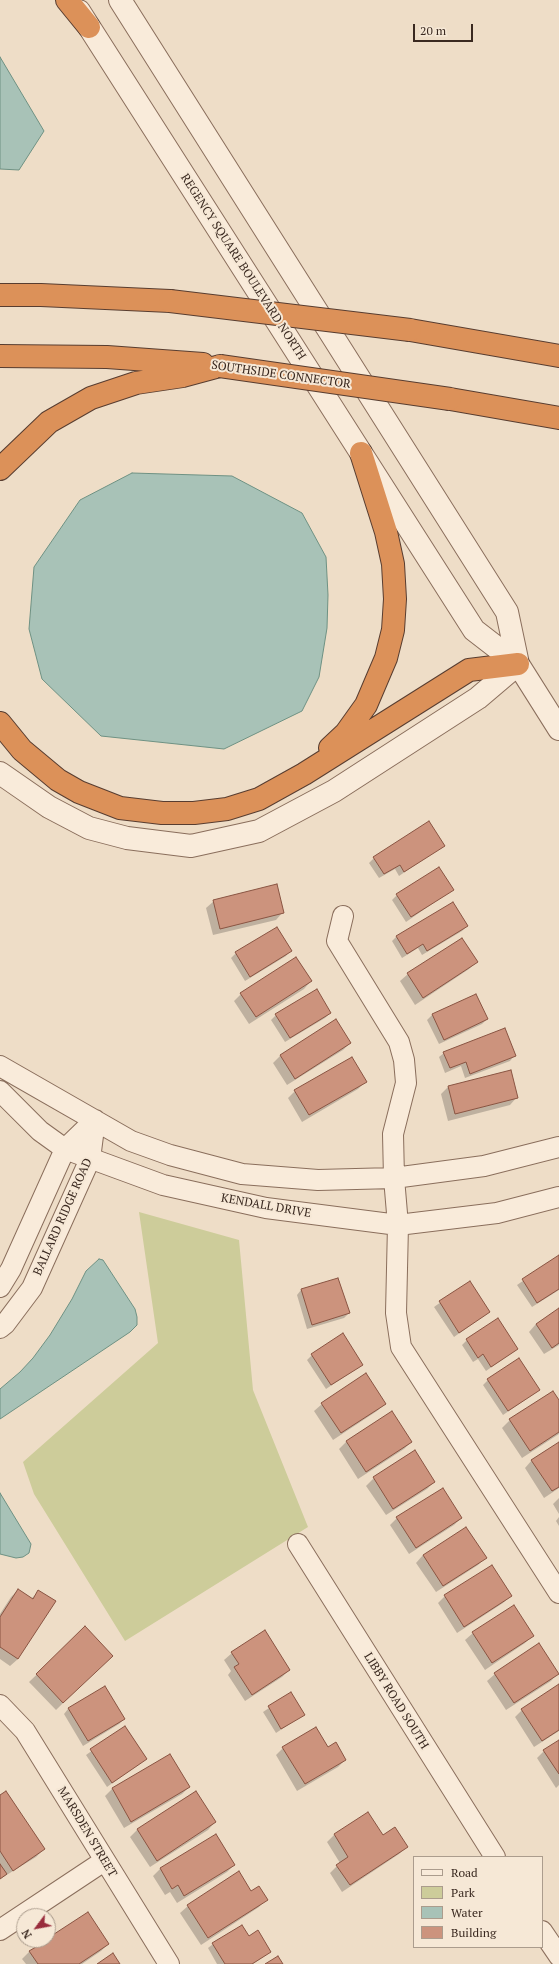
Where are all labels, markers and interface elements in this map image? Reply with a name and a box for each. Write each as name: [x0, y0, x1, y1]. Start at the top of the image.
scale bar: [415, 16, 475, 42]
text: 20 m: [420, 23, 446, 38]
street label: REGENCY SQUARE BOULEVARD NORTH: [177, 171, 309, 363]
street label: SOUTHSIDE CONNECTOR: [210, 358, 352, 392]
street label: BALLARD RIDGE ROAD: [31, 1156, 95, 1278]
street label: KENDALL DRIVE: [220, 1191, 312, 1221]
street label: LIBBY ROAD SOUTH: [361, 1650, 431, 1752]
street label: MARSDEN STREET: [54, 1784, 120, 1880]
legend: [413, 1856, 543, 1948]
text: Road: [451, 1865, 478, 1880]
text: Park: [451, 1885, 475, 1900]
text: Water: [451, 1905, 483, 1920]
north arrow: [16, 1908, 56, 1948]
text: Building: [451, 1925, 496, 1940]
text: N: [19, 1927, 35, 1941]

